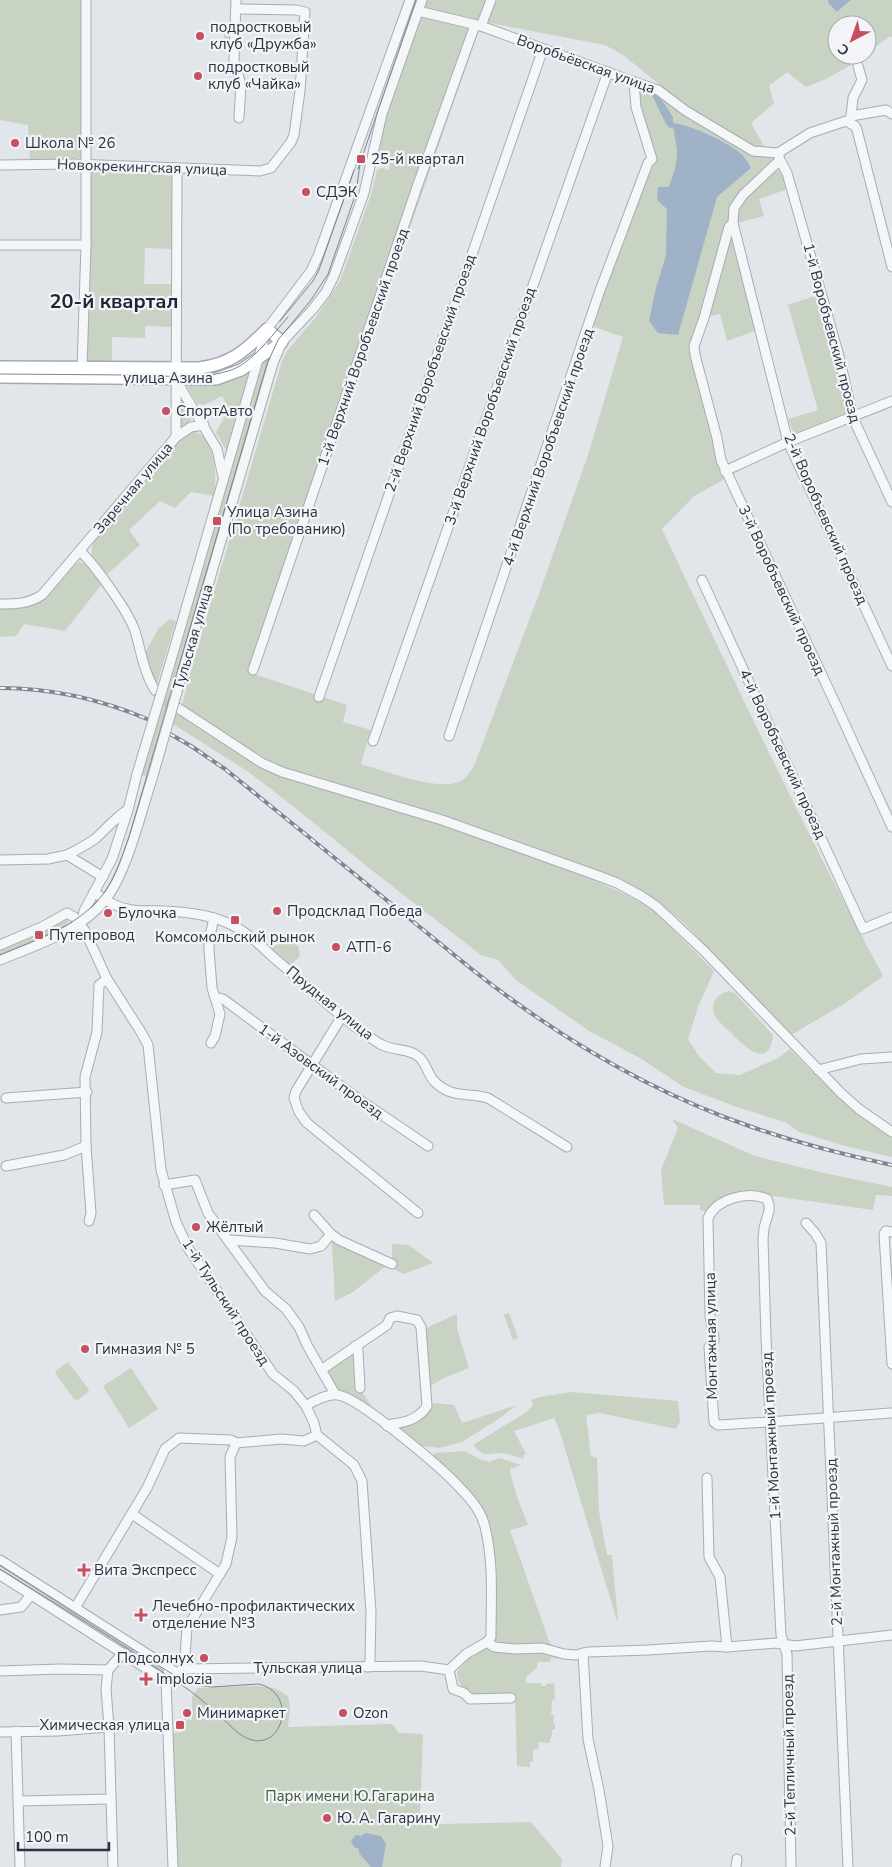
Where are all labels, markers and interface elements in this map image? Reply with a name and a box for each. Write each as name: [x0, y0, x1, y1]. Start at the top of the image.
north arrow: [827, 15, 877, 65]
place label: подростковый клуб «Дружба»: [210, 17, 317, 54]
marker: подростковый клуб «Дружба»: [194, 30, 206, 42]
street label: Воробьёвская улица: [514, 30, 658, 98]
text: С: [834, 39, 854, 60]
place label: подростковый клуб «Чайка»: [208, 57, 310, 94]
marker: подростковый клуб «Чайка»: [192, 70, 204, 82]
place label: Школа № 26: [25, 133, 116, 153]
marker: Школа № 26: [9, 137, 21, 149]
place label: 25-й квартал: [371, 149, 464, 169]
marker: 25-й квартал: [355, 153, 367, 165]
street label: Новокрекингская улица: [57, 154, 227, 180]
place label: СДЭК: [316, 182, 358, 202]
marker: СДЭК: [300, 186, 312, 198]
street label: 1-й Верхний Воробъевский проезд: [313, 225, 413, 469]
street label: 1-й Воробъевский проезд: [798, 241, 866, 425]
street label: 2-й Верхний Воробъевский проезд: [380, 251, 480, 495]
street label: 3-й Верхний Воробъевский проезд: [440, 284, 540, 528]
district label: 20-й квартал: [50, 288, 178, 315]
street label: 4-й Верхний Воробъевский проезд: [498, 325, 598, 569]
street label: улица Азина: [123, 368, 213, 388]
place label: СпортАвто: [176, 401, 253, 421]
marker: СпортАвто: [160, 405, 172, 417]
street label: 2-й Воробъевский проезд: [779, 430, 873, 608]
street label: Заречная улица: [89, 438, 177, 538]
place label: Улица Азина (По требованию): [226, 502, 346, 539]
street label: 3-й Воробъевский проезд: [734, 502, 830, 678]
marker: Улица Азина (По требованию): [211, 515, 223, 527]
street label: Тульская улица: [168, 582, 218, 692]
street label: 4-й Воробъевский проезд: [735, 666, 831, 842]
place label: Продсклад Победа: [287, 901, 422, 921]
place label: Булочка: [118, 903, 177, 923]
marker: Продсклад Победа: [271, 905, 283, 917]
marker: Булочка: [102, 907, 114, 919]
marker: Комсомольский рынок: [229, 914, 241, 926]
place label: Путепровод: [49, 925, 135, 945]
place label: Комсомольский рынок: [155, 927, 315, 947]
marker: Путепровод: [33, 929, 45, 941]
place label: АТП-6: [346, 937, 391, 957]
marker: АТП-6: [330, 941, 342, 953]
street label: Прудная улица: [282, 961, 378, 1045]
street label: 1-й Азовский проезд: [254, 1019, 388, 1123]
place label: Жёлтый: [206, 1217, 264, 1237]
marker: Жёлтый: [190, 1221, 202, 1233]
street label: 1-й Тульский проезд: [178, 1235, 275, 1369]
street label: Монтажная улица: [700, 1272, 722, 1400]
place label: Гимназия № 5: [95, 1339, 195, 1359]
marker: Гимназия № 5: [79, 1343, 91, 1355]
street label: 1-й Монтажный проезд: [757, 1352, 785, 1520]
street label: 2-й Монтажный проезд: [821, 1458, 847, 1626]
place label: Вита Экспресс: [94, 1560, 197, 1580]
marker: Вита Экспресс: [78, 1564, 90, 1576]
place label: Лечебно-профилактических отделение №3: [152, 1596, 355, 1633]
marker: Лечебно-профилактических отделение №3: [134, 1608, 148, 1622]
place label: Подсолнух: [117, 1648, 194, 1668]
marker: Подсолнух: [198, 1652, 210, 1664]
street label: Тульская улица: [254, 1658, 362, 1678]
place label: Implozia: [156, 1669, 212, 1689]
marker: Implozia: [140, 1673, 152, 1685]
street label: 2-й Тепличный проезд: [778, 1674, 800, 1836]
place label: Минимаркет: [197, 1703, 286, 1723]
place label: Ozon: [353, 1703, 388, 1723]
marker: Минимаркет: [181, 1707, 193, 1719]
marker: Ozon: [337, 1707, 349, 1719]
place label: Химическая улица: [40, 1715, 170, 1735]
marker: Химическая улица: [174, 1719, 186, 1731]
park label: Парк имени Ю.Гагарина: [265, 1786, 435, 1806]
place label: Ю. А. Гагарину: [337, 1808, 441, 1828]
marker: Ю. А. Гагарину: [321, 1812, 333, 1824]
scale bar: [18, 1820, 109, 1852]
text: 100 m: [25, 1827, 69, 1847]

